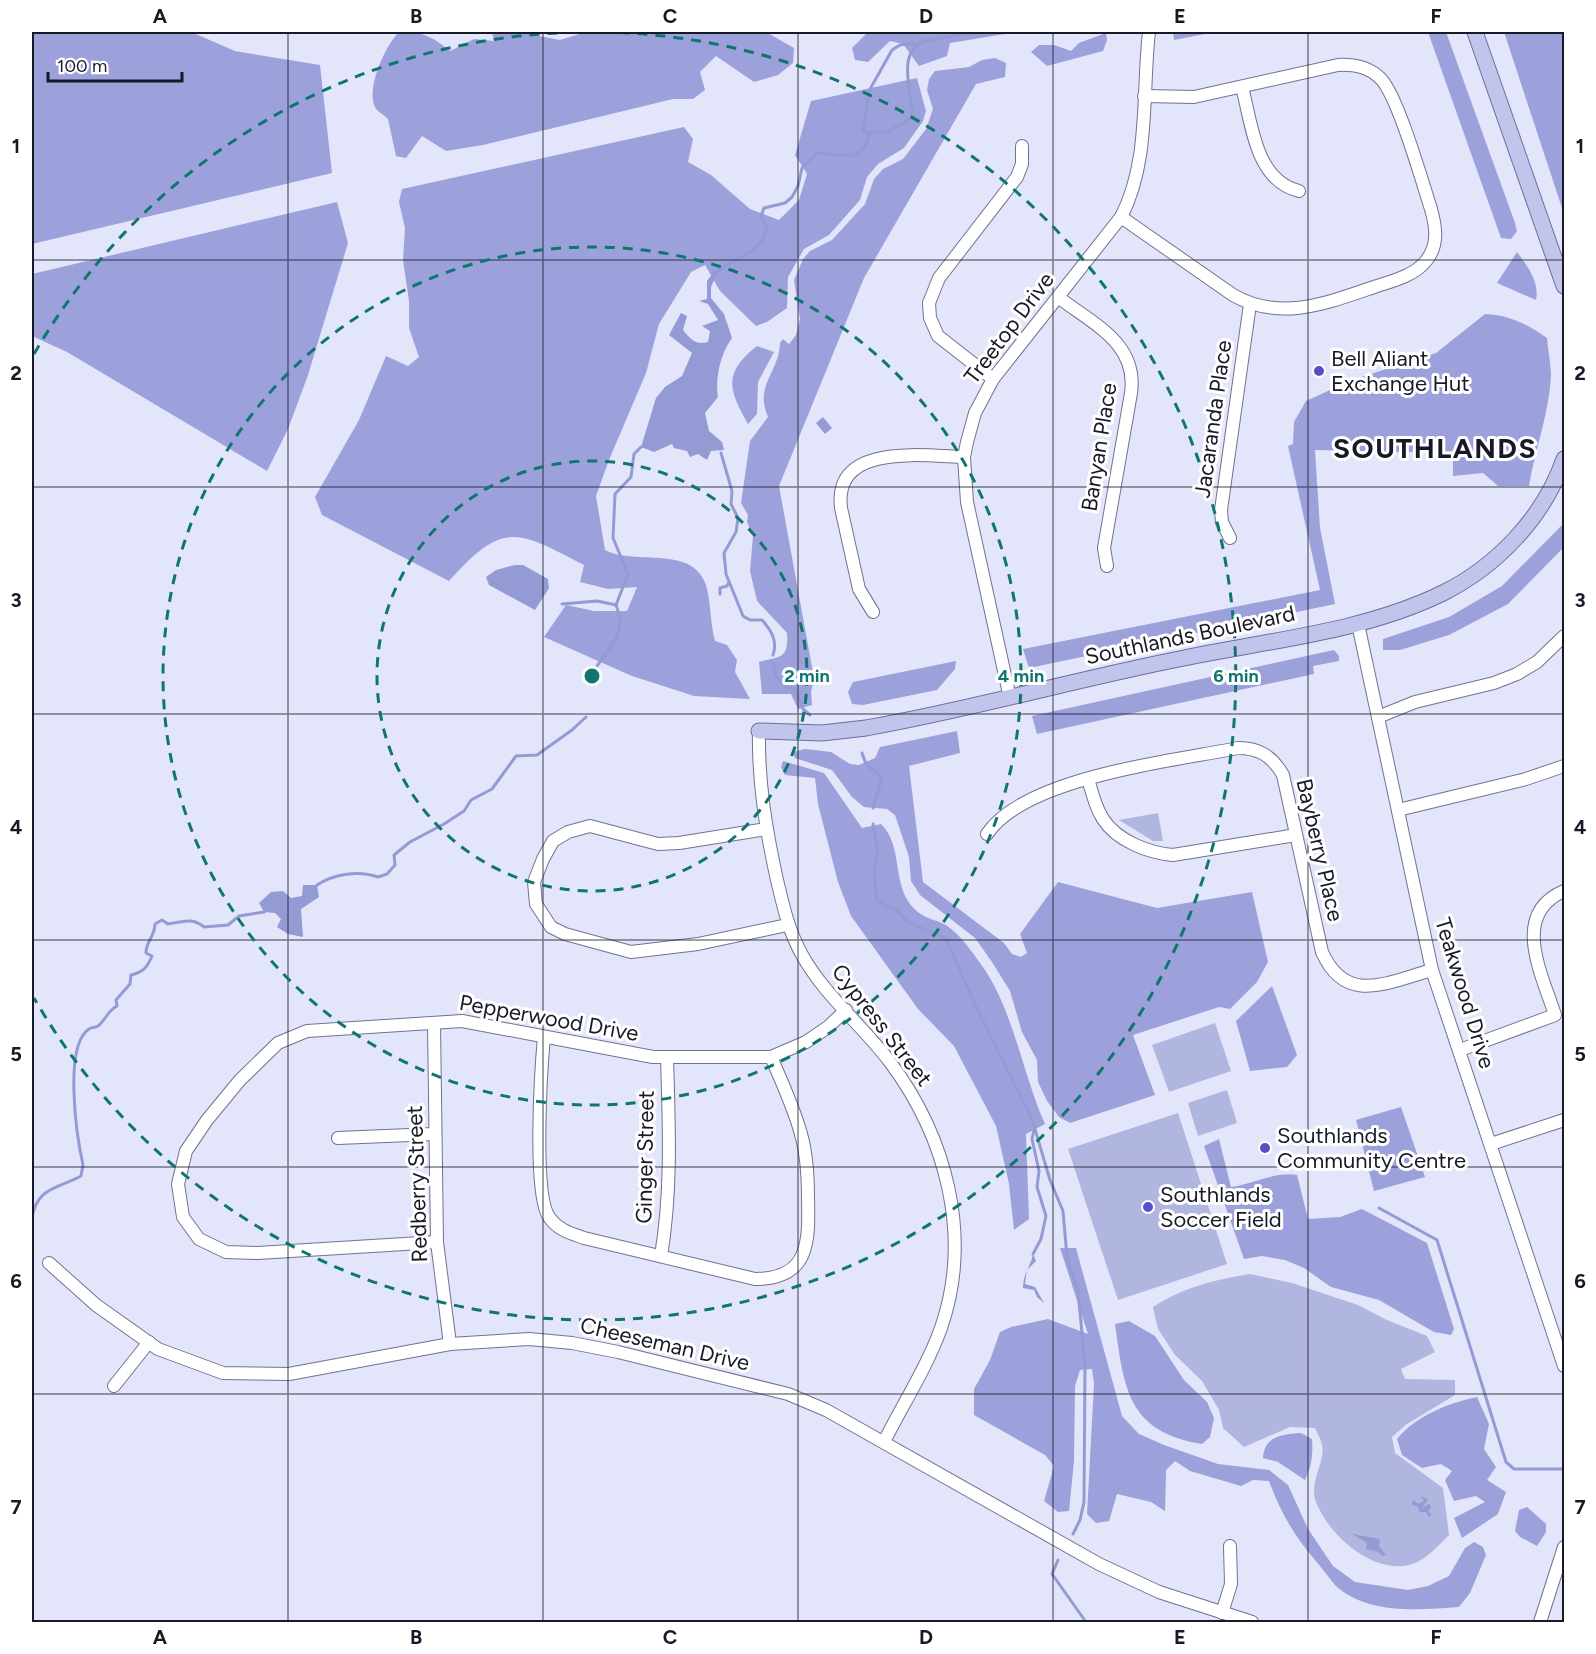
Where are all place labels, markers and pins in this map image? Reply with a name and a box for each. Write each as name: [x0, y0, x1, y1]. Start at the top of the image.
place label: Bell Aliant Exchange Hut: [1331, 345, 1470, 397]
marker: Bell Aliant Exchange Hut: [1312, 364, 1326, 378]
centre of rings: [582, 666, 602, 686]
place label: Southlands Community Centre: [1277, 1122, 1466, 1174]
marker: Southlands Community Centre: [1258, 1141, 1272, 1155]
place label: Southlands Soccer Field: [1160, 1181, 1282, 1233]
marker: Southlands Soccer Field: [1141, 1200, 1155, 1214]

